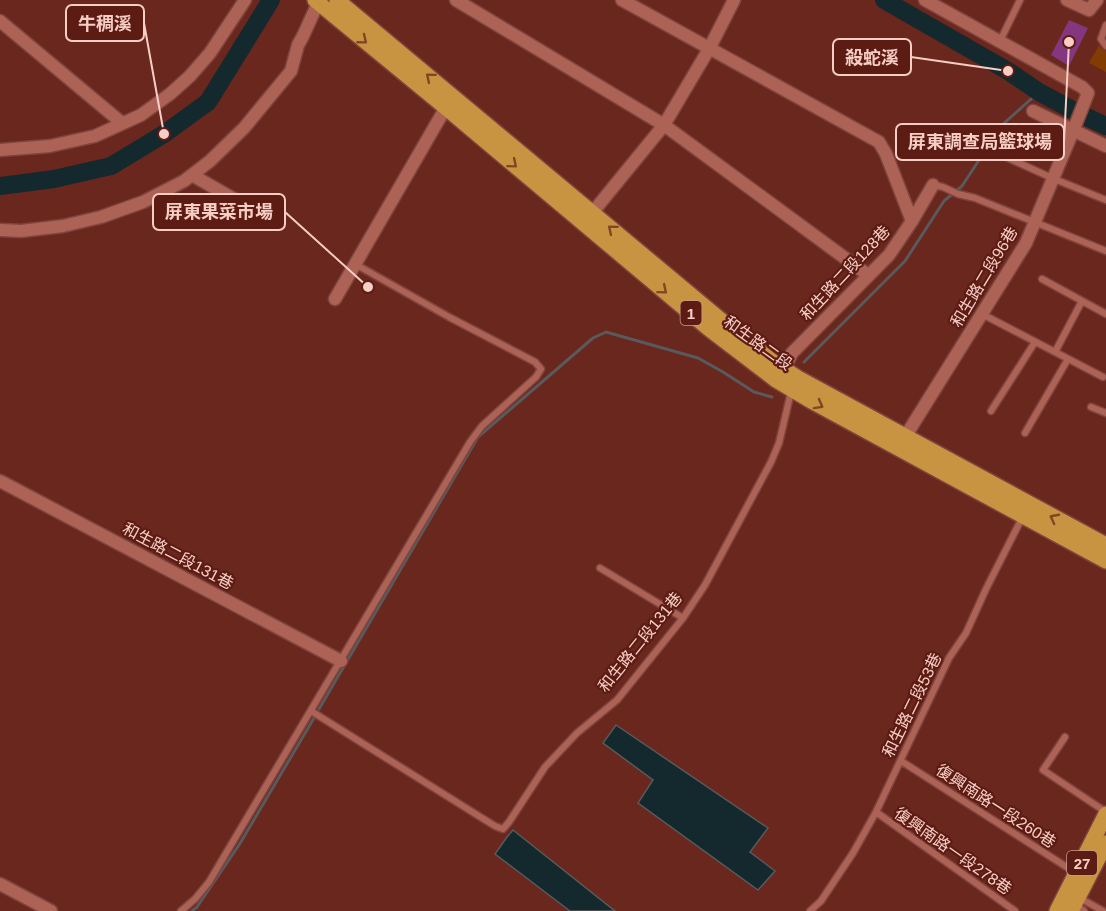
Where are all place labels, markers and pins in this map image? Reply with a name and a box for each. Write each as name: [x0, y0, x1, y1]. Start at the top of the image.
callout: 牛稠溪: [66, 5, 144, 41]
callout: 殺蛇溪: [833, 39, 911, 75]
callout: 屏東調查局籃球場: [896, 124, 1064, 160]
callout: 屏東果菜市場: [153, 194, 285, 230]

